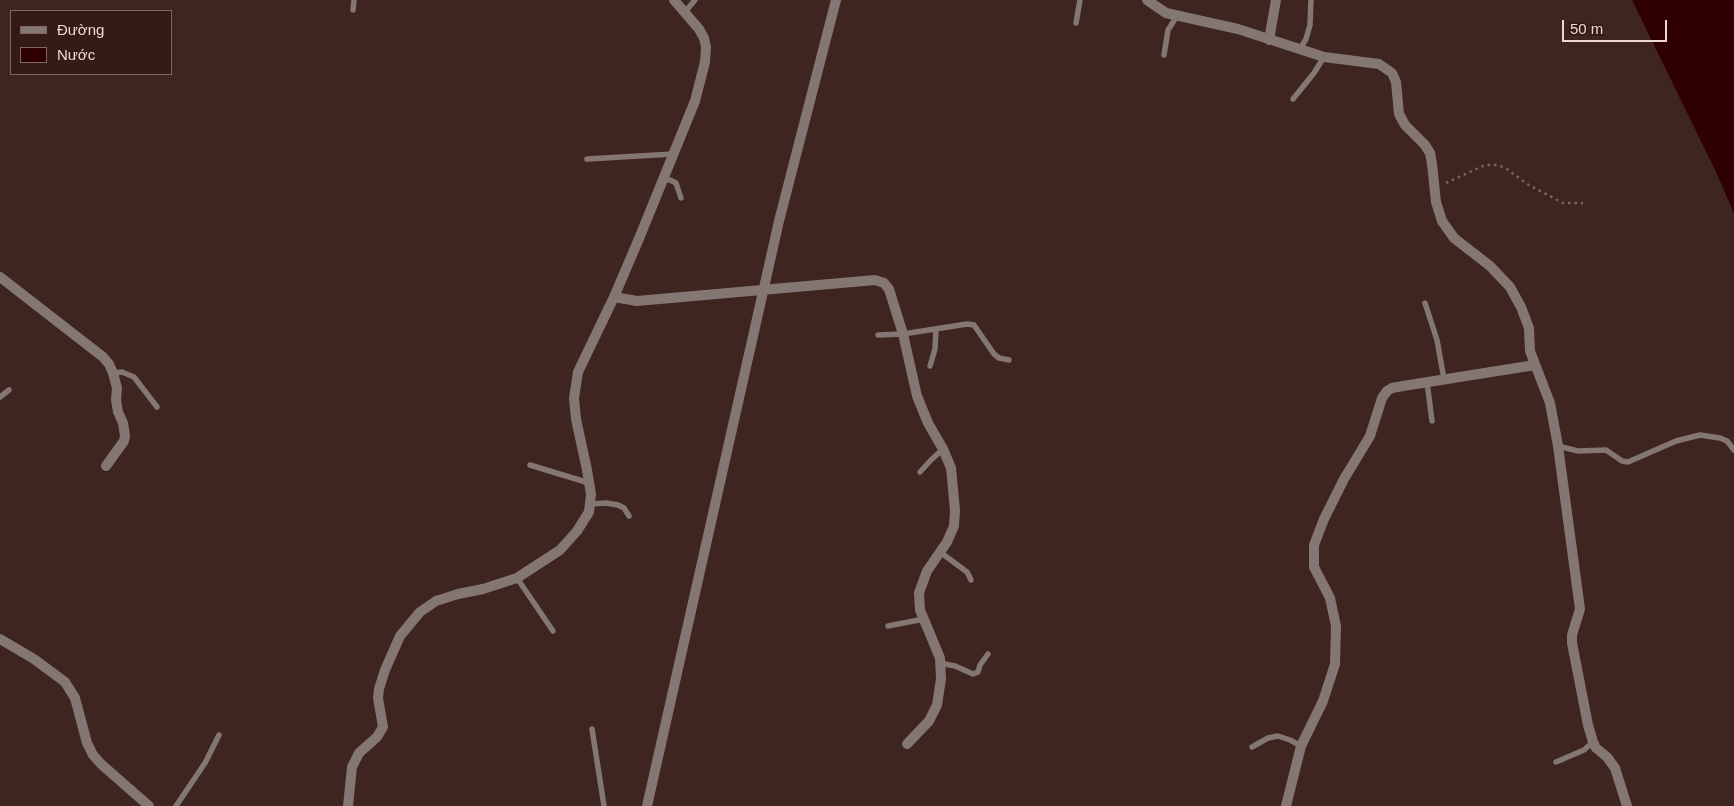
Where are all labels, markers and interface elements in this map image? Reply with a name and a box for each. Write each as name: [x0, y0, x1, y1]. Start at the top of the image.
legend: [10, 10, 172, 75]
scale bar: [1564, 10, 1669, 42]
text: 50 m: [1570, 20, 1603, 37]
text: Đường: [57, 21, 104, 38]
text: Nước: [57, 46, 95, 63]

